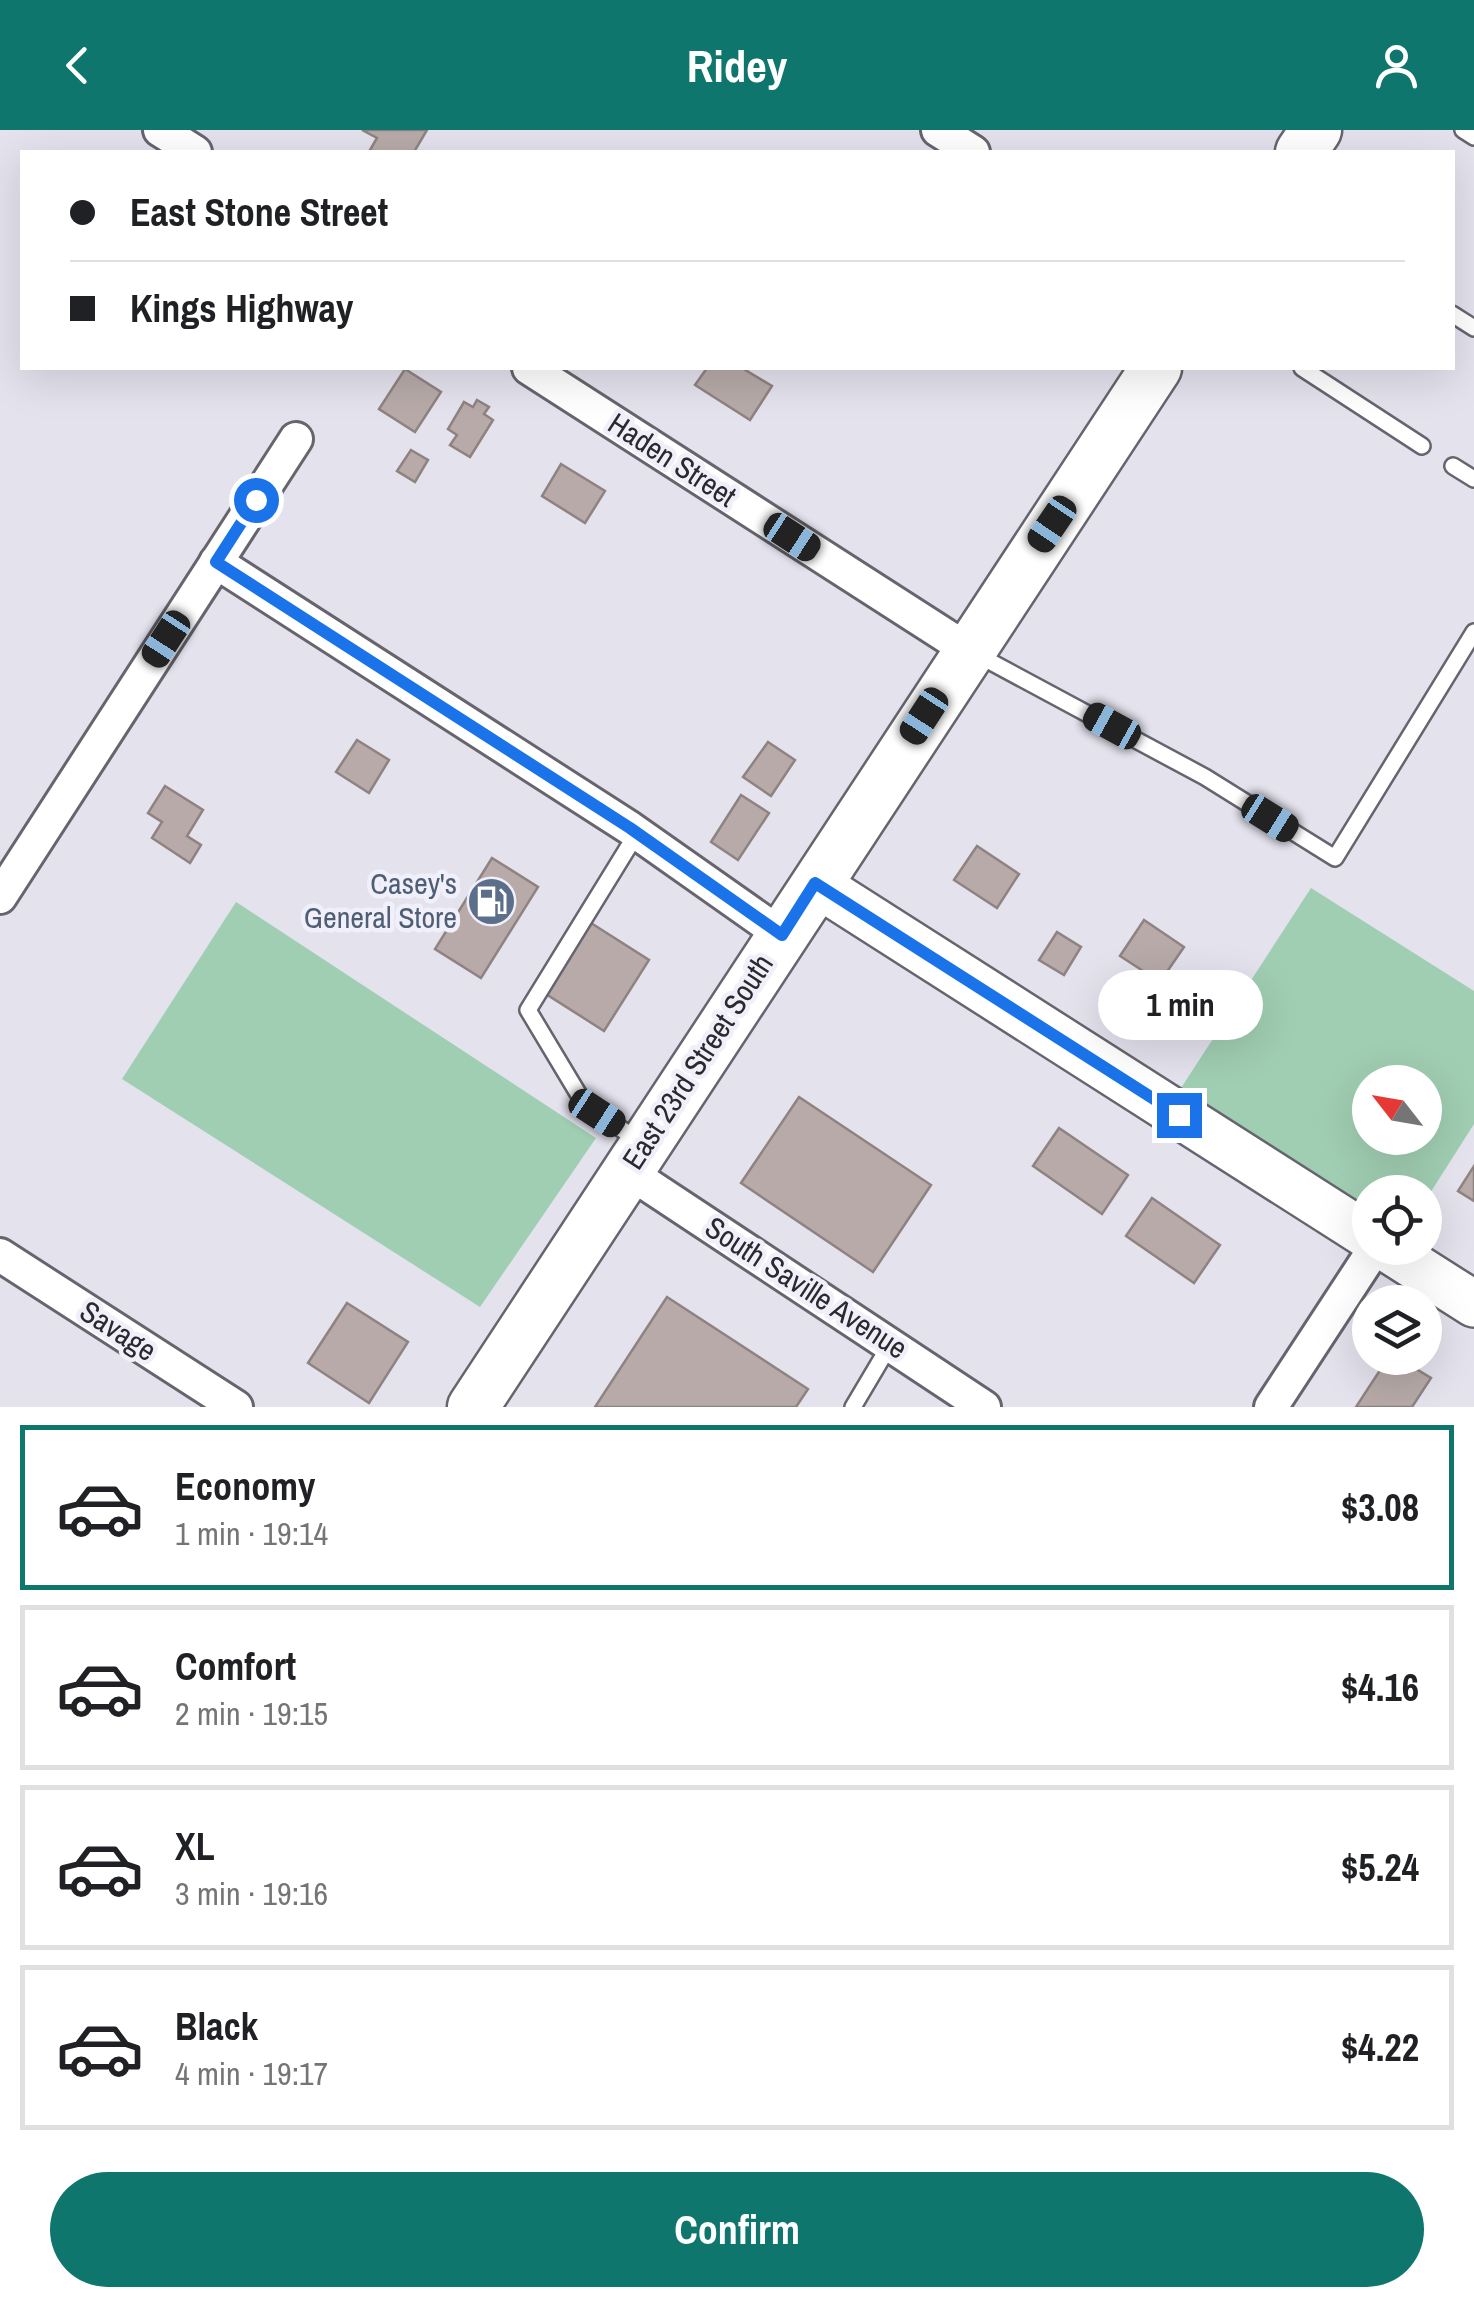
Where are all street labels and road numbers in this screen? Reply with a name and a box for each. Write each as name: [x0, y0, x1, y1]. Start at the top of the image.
street label: Haden Street: [601, 403, 744, 515]
street label: East 23rd Street South: [613, 946, 782, 1177]
street label: South Saville Avenue: [698, 1207, 915, 1368]
street label: Savage: [73, 1291, 164, 1370]

